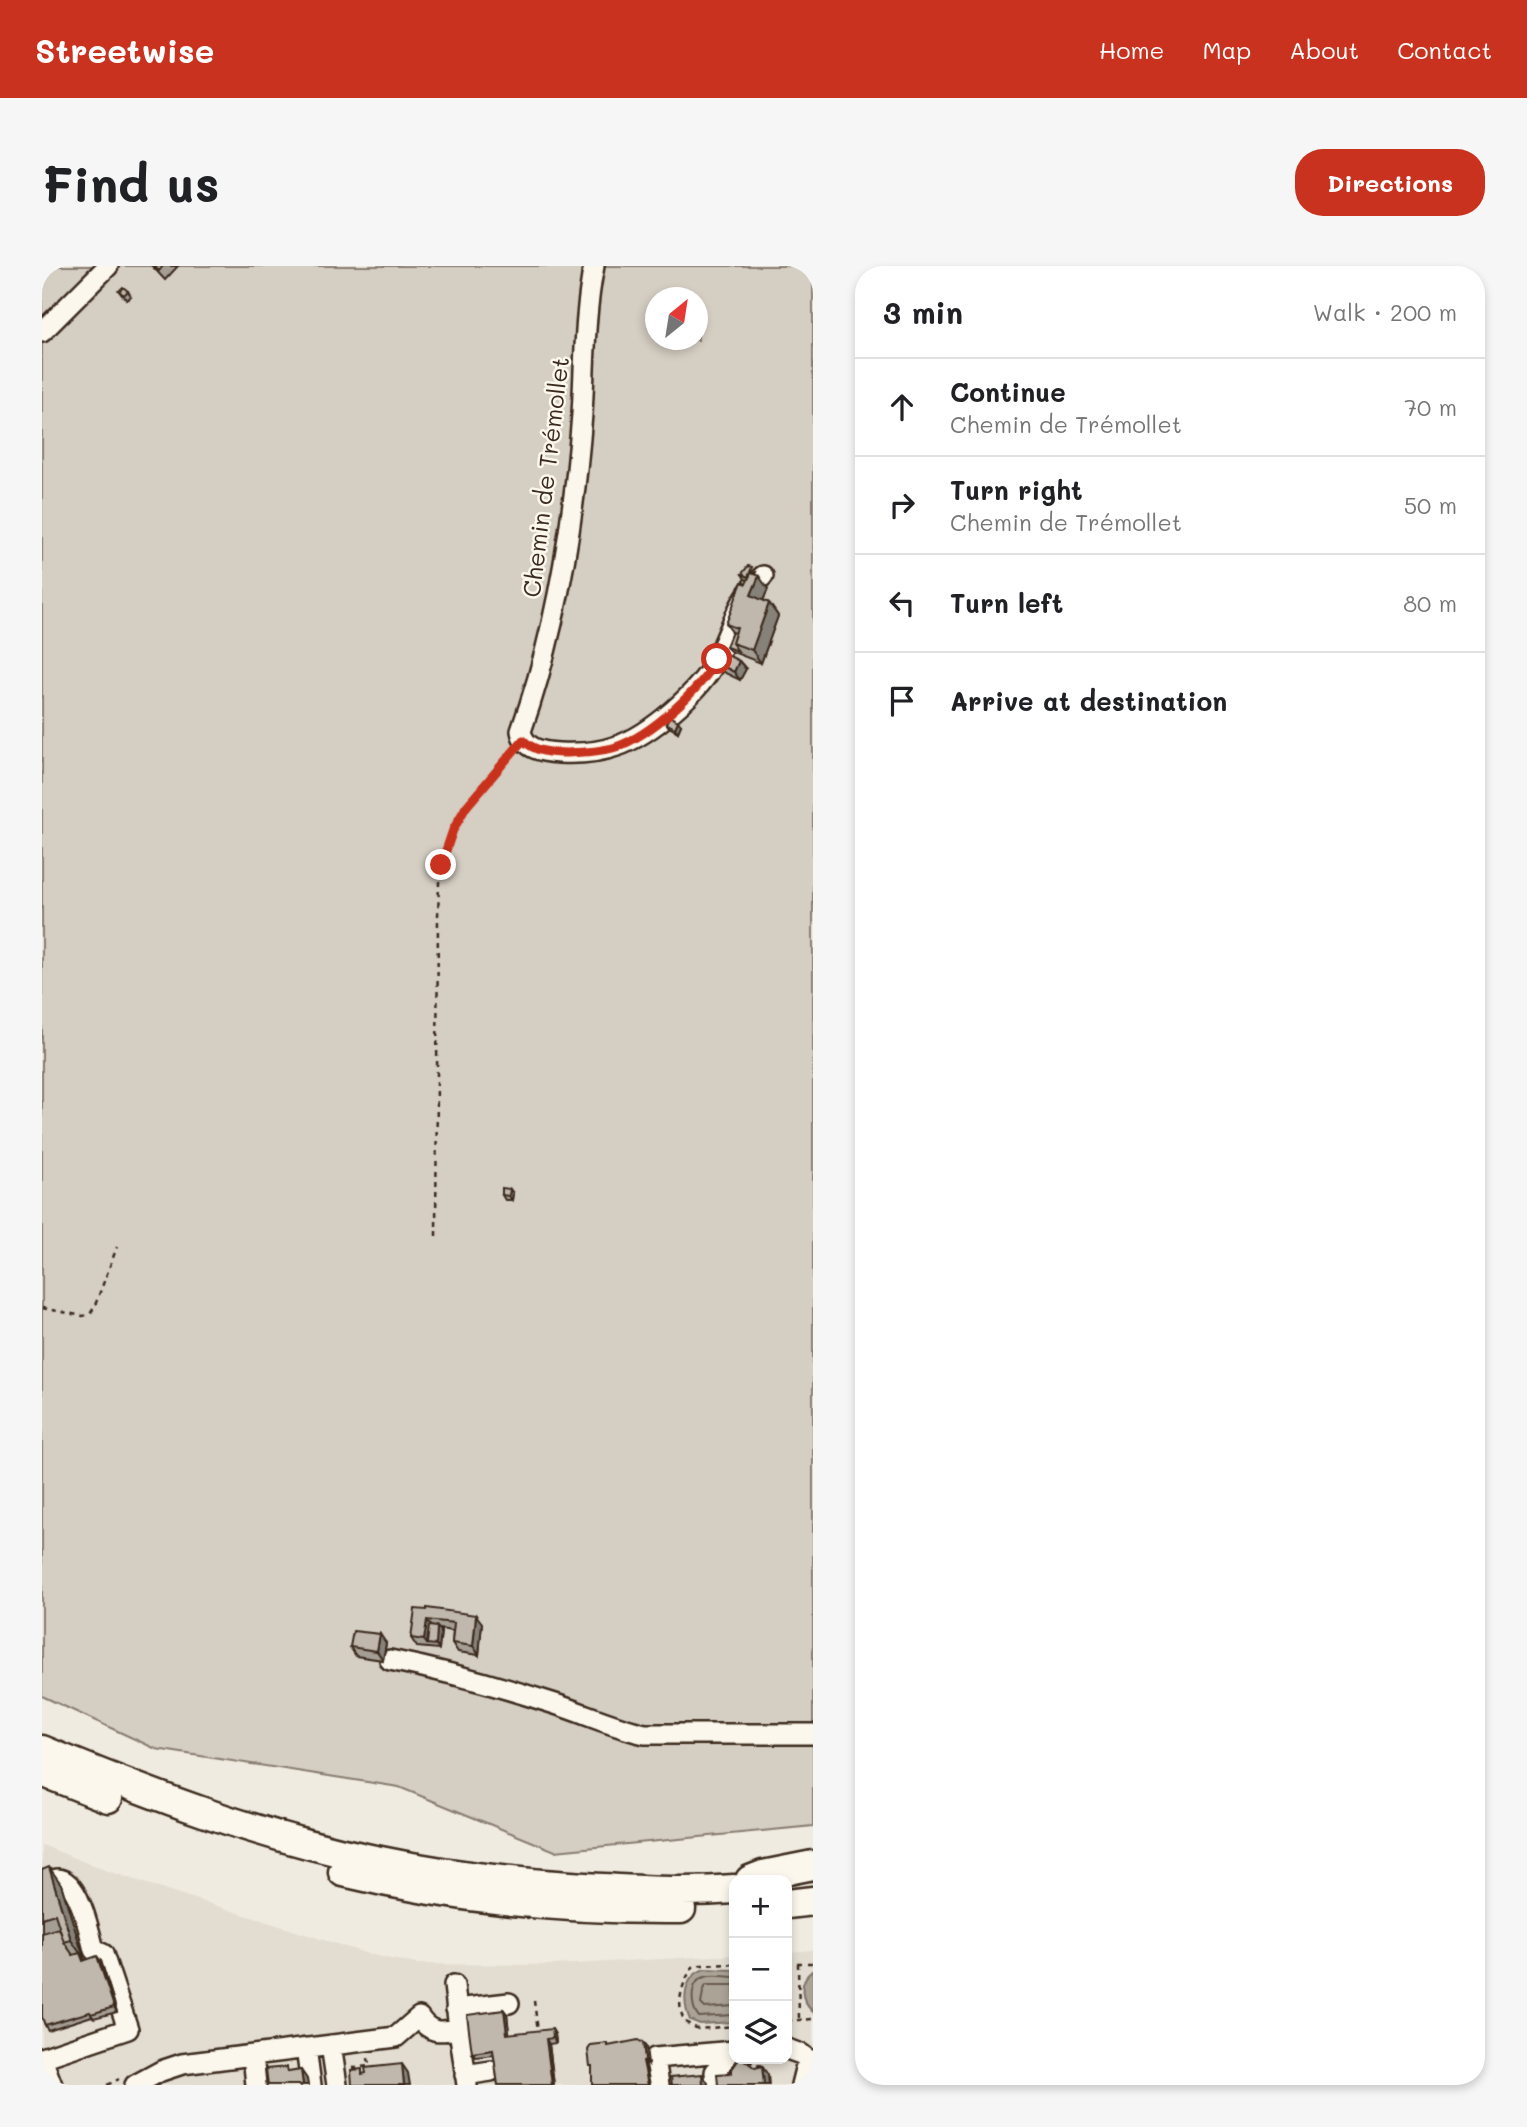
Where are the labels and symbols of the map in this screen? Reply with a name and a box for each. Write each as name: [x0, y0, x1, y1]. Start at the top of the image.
north arrow: [645, 287, 708, 350]
street label: Chemin de Trémollet: [515, 355, 575, 599]
route start: [701, 643, 732, 674]
route end: [425, 849, 456, 880]

